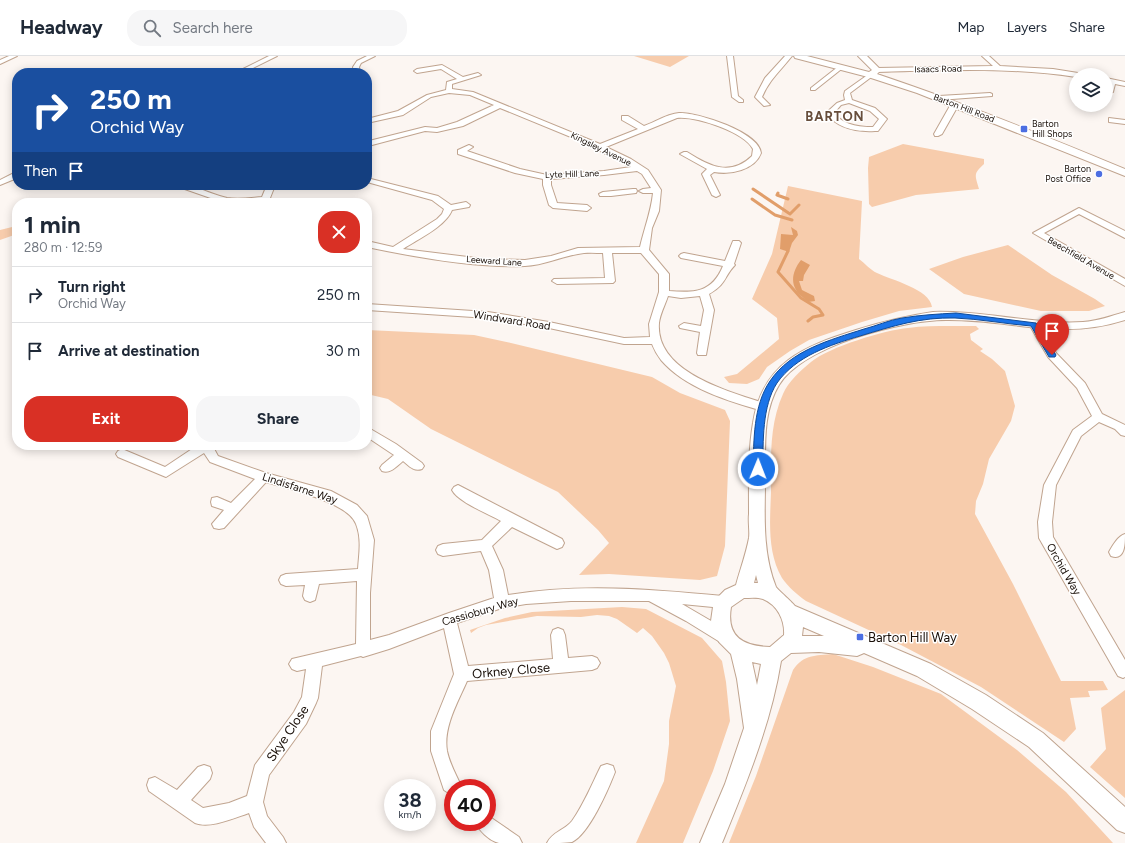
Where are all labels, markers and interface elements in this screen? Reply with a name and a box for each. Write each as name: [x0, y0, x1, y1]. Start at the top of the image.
search box: [127, 10, 407, 46]
text: Headway: [20, 16, 103, 39]
icon: search: [141, 17, 163, 39]
text: Search here: [173, 19, 253, 37]
text: Map: [957, 19, 985, 36]
text: Layers: [1007, 19, 1047, 36]
text: Share: [1069, 19, 1105, 36]
street label: Isaacs Road: [914, 63, 962, 74]
map controls: [1069, 68, 1113, 112]
button: layers: [1069, 68, 1113, 112]
text: 250 m: [90, 82, 172, 116]
icon: right: [24, 84, 76, 136]
street label: Barton Hill Road: [932, 91, 996, 124]
district label: BARTON: [805, 109, 865, 124]
text: Orchid Way: [90, 116, 184, 138]
place label: Barton Hill Shops: [1032, 118, 1072, 139]
marker: Barton Hill Shops: [1019, 124, 1029, 134]
street label: Kingsley Avenue: [569, 129, 633, 168]
icon: arrive: [65, 160, 87, 182]
text: Then: [24, 162, 57, 180]
place label: Barton Post Office: [1045, 163, 1091, 184]
street label: Lyte Hill Lane: [545, 167, 599, 180]
marker: Barton Post Office: [1094, 169, 1104, 179]
text: 1 min: [24, 210, 81, 239]
button: close: [318, 211, 360, 253]
street label: Beechfield Avenue: [1046, 234, 1117, 281]
text: 280 m · 12:59: [24, 240, 102, 255]
street label: Leeward Lane: [466, 253, 522, 268]
text: Turn right: [58, 278, 126, 296]
icon: right: [24, 284, 46, 306]
text: 250 m: [317, 286, 360, 304]
text: Orchid Way: [58, 296, 126, 311]
street label: Windward Road: [472, 308, 551, 333]
pin: [1035, 314, 1069, 355]
icon: arrive: [1041, 320, 1063, 342]
icon: arrive: [24, 340, 46, 362]
text: Arrive at destination: [58, 342, 199, 360]
text: 30 m: [326, 342, 360, 360]
button: Exit: [24, 396, 188, 442]
button: Share: [196, 396, 360, 442]
position arrow: [737, 448, 779, 490]
street label: Lindisfarne Way: [261, 470, 339, 507]
street label: Orchid Way: [1044, 541, 1084, 598]
street label: Cassiobury Way: [440, 594, 520, 629]
place label: Barton Hill Way: [868, 630, 957, 645]
marker: Barton Hill Way: [855, 632, 865, 642]
street label: Orkney Close: [472, 660, 551, 681]
street label: Skye Close: [263, 702, 312, 764]
speed limit sign: 40: [444, 779, 496, 831]
text: 38: [398, 788, 422, 812]
text: km/h: [399, 808, 421, 821]

